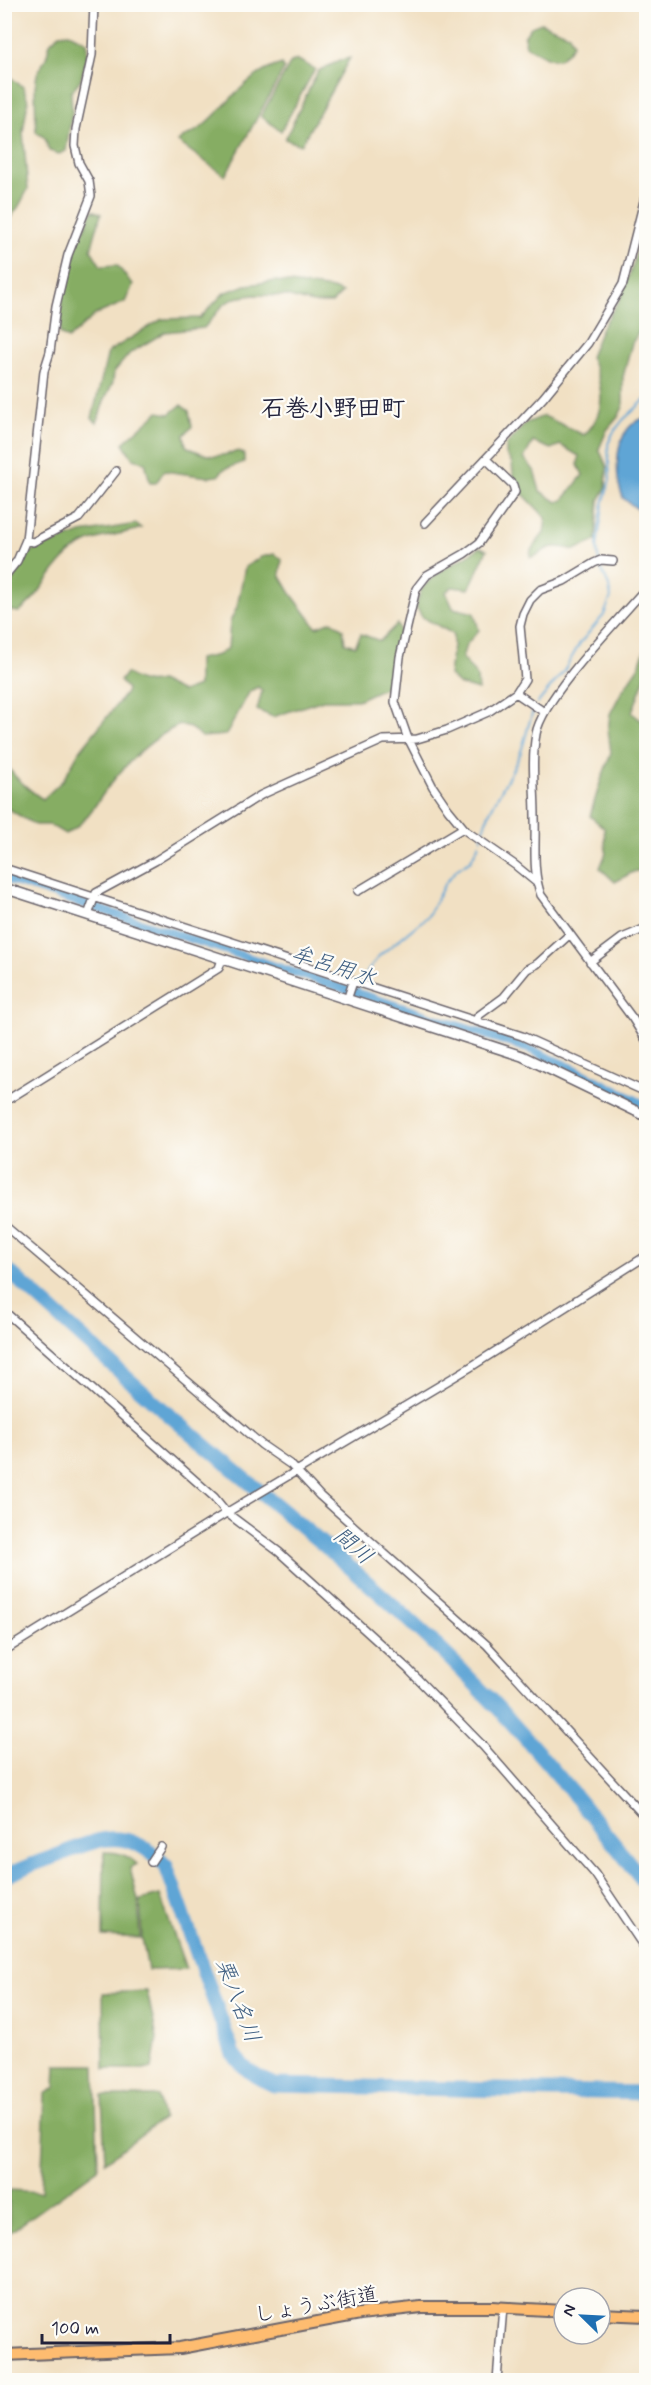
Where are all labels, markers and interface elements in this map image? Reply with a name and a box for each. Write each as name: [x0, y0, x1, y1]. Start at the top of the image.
district label: 石巻小野田町: [261, 394, 405, 425]
water label: 牟呂用水: [287, 940, 380, 994]
water label: 間川: [327, 1522, 378, 1572]
water label: 栗八名川: [208, 1955, 266, 2047]
street label: しょうぶ街道: [252, 2280, 380, 2330]
north arrow: [552, 2286, 612, 2346]
text: N: [558, 2301, 581, 2320]
scale bar: [42, 2307, 170, 2345]
text: 100 m: [51, 2317, 99, 2341]

